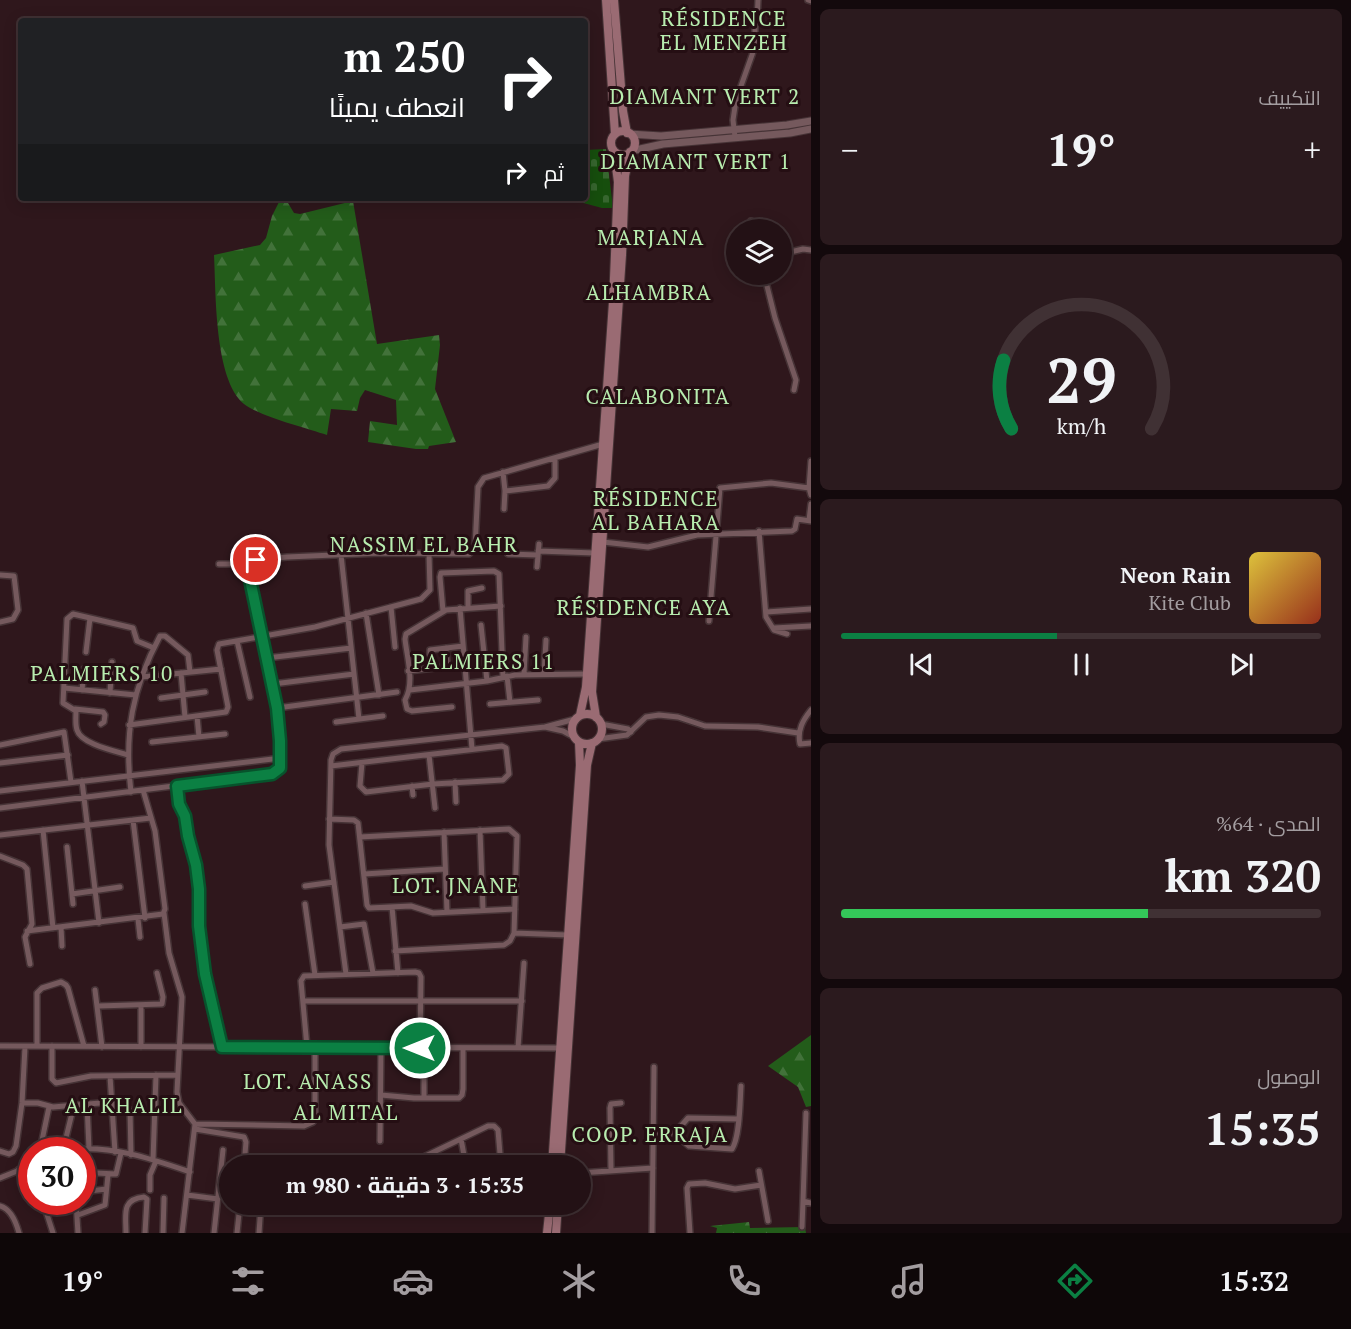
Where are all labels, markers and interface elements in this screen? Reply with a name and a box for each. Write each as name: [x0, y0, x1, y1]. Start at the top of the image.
district label: RÉSIDENCE EL MENZEH: [660, 4, 788, 56]
text: 250 m: [344, 28, 465, 84]
icon: right: [486, 42, 564, 120]
district label: DIAMANT VERT 2: [609, 82, 801, 110]
text: التكييف: [1258, 84, 1321, 111]
text: انعطف يمينًا: [329, 89, 465, 125]
text: 19°: [1046, 119, 1116, 179]
text: −: [841, 128, 859, 171]
text: +: [1303, 128, 1321, 171]
district label: DIAMANT VERT 1: [600, 147, 792, 175]
icon: right: [499, 156, 532, 189]
text: ثم: [544, 158, 564, 187]
map controls: [726, 219, 792, 285]
button: layers: [726, 219, 792, 285]
district label: MARJANA: [597, 223, 705, 251]
district label: ALHAMBRA: [586, 278, 712, 306]
text: 29: [1046, 338, 1116, 421]
district label: CALABONITA: [585, 382, 731, 410]
text: km/h: [1056, 412, 1106, 440]
district label: RÉSIDENCE AL BAHARA: [591, 484, 721, 536]
district label: NASSIM EL BAHR: [330, 530, 518, 558]
pin: [230, 534, 281, 585]
icon: arrive: [239, 543, 272, 576]
text: Neon Rain: [1120, 560, 1231, 589]
text: Kite Club: [1148, 589, 1231, 616]
district label: RÉSIDENCE AYA: [556, 593, 732, 621]
district label: PALMIERS 11: [412, 647, 556, 675]
icon: previous: [905, 648, 938, 681]
icon: pause: [1065, 648, 1098, 681]
icon: next: [1225, 648, 1258, 681]
district label: PALMIERS 10: [30, 659, 174, 687]
text: المدى · 64%: [1216, 810, 1321, 837]
text: 320 km: [1165, 845, 1321, 905]
district label: LOT. JNANE: [392, 871, 520, 899]
position arrow: [388, 1016, 452, 1080]
text: الوصول: [1257, 1063, 1321, 1090]
district label: LOT. ANASS: [243, 1067, 373, 1095]
district label: AL KHALIL: [65, 1091, 183, 1119]
district label: AL MITAL: [293, 1098, 399, 1126]
text: 15:35: [1204, 1098, 1321, 1158]
district label: COOP. ERRAJA: [572, 1120, 728, 1148]
speed limit sign: 30: [18, 1137, 96, 1215]
text: 15:35 · 3 دقيقة · 980 m: [286, 1170, 524, 1199]
icon: filters: [227, 1260, 269, 1302]
icon: car: [392, 1260, 434, 1302]
icon: climate: [558, 1260, 600, 1302]
icon: phone: [723, 1260, 765, 1302]
icon: music: [888, 1260, 930, 1302]
icon: directions: [1054, 1260, 1096, 1302]
text: 19°: [62, 1263, 103, 1299]
text: 15:32: [1219, 1263, 1289, 1299]

